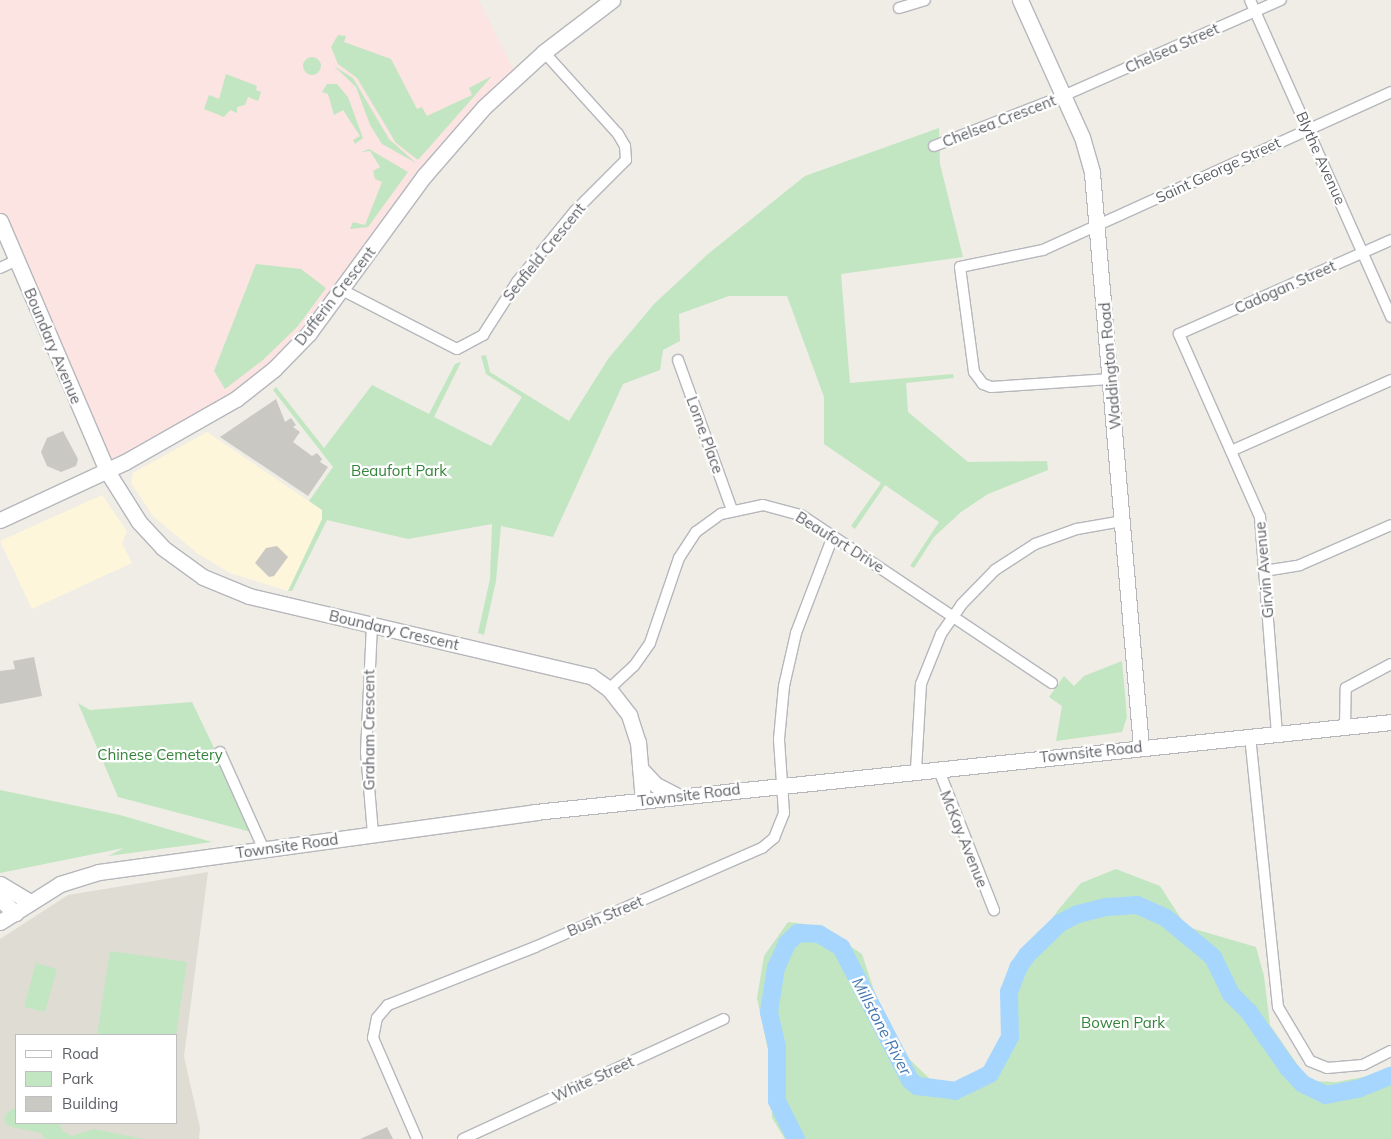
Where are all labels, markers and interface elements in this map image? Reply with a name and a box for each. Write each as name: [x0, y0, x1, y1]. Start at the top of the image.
street label: Chelsea Street: [1122, 19, 1222, 77]
street label: Chelsea Crescent: [940, 91, 1058, 151]
street label: Blythe Avenue: [1292, 109, 1350, 207]
street label: Saint George Street: [1153, 133, 1283, 207]
street label: Seafield Crescent: [499, 200, 589, 304]
street label: Dufferin Crescent: [291, 243, 379, 349]
street label: Cadogan Street: [1232, 257, 1338, 317]
street label: Boundary Avenue: [20, 285, 86, 407]
street label: Waddington Road: [1095, 302, 1125, 430]
street label: Lorne Place: [683, 394, 727, 476]
park label: Beaufort Park: [351, 462, 447, 480]
street label: Beaufort Drive: [793, 508, 887, 576]
street label: Girvin Avenue: [1251, 521, 1277, 619]
street label: Boundary Crescent: [327, 606, 461, 654]
street label: Graham Crescent: [360, 670, 378, 790]
street label: Townsite Road: [1039, 738, 1143, 766]
park label: Chinese Cemetery: [97, 746, 223, 764]
street label: Townsite Road: [637, 780, 741, 810]
street label: McKay Avenue: [936, 788, 992, 890]
street label: Townsite Road: [235, 830, 339, 862]
street label: Bush Street: [564, 892, 646, 940]
water label: Millstone River: [848, 974, 916, 1078]
park label: Bowen Park: [1081, 1014, 1165, 1032]
legend: [15, 1034, 178, 1124]
text: Road: [62, 1044, 99, 1063]
street label: White Street: [549, 1052, 637, 1106]
text: Park: [62, 1069, 94, 1088]
text: Building: [62, 1094, 118, 1113]

